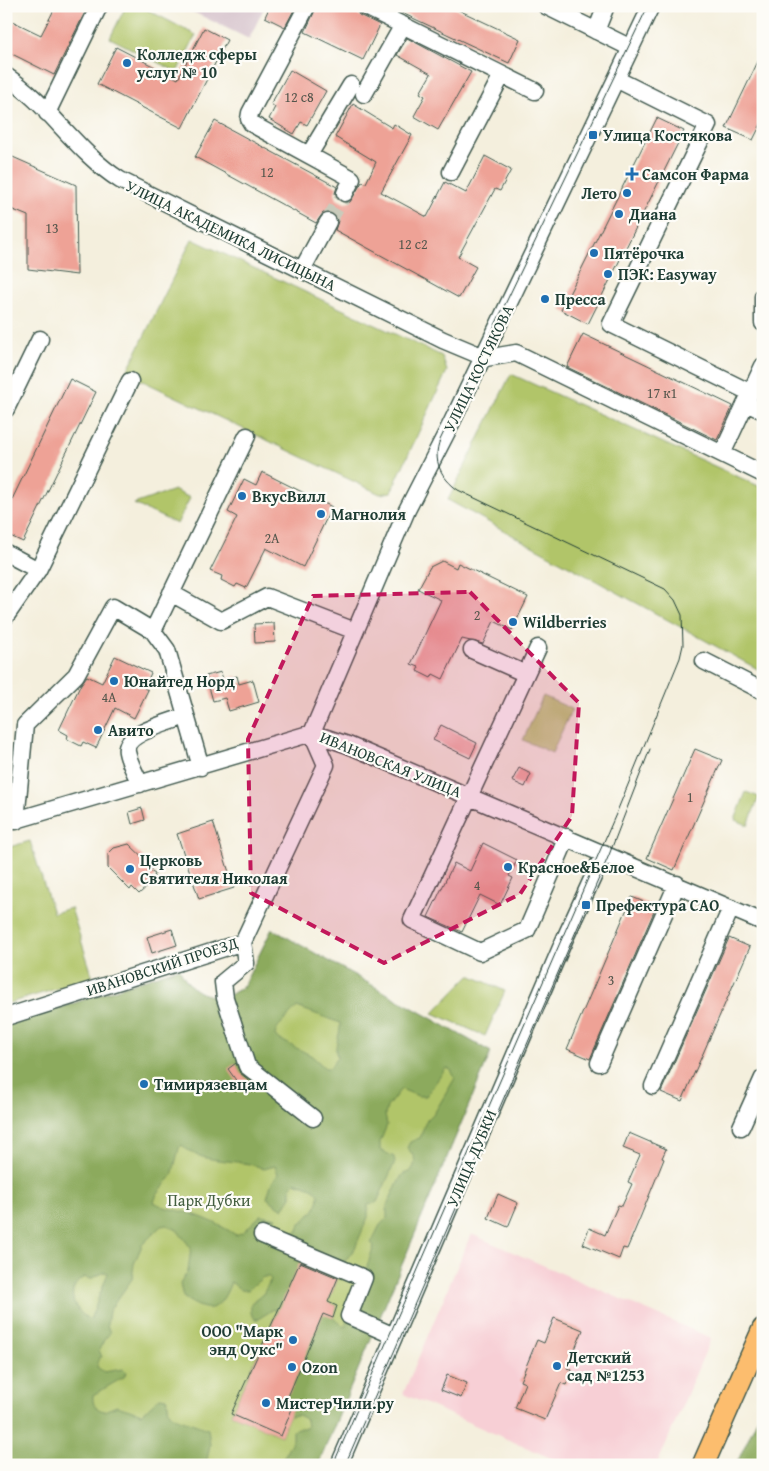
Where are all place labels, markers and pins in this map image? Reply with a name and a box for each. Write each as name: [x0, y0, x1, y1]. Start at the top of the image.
place label: Колледж сферы услуг № 10: [136, 42, 257, 84]
marker: Колледж сферы услуг № 10: [121, 57, 133, 69]
place label: Улица Костякова: [603, 123, 733, 147]
marker: Улица Костякова: [587, 129, 599, 141]
place label: Самсон Фарма: [642, 162, 750, 186]
marker: Самсон Фарма: [626, 168, 638, 180]
place label: Лето: [581, 181, 617, 205]
marker: Лето: [621, 187, 633, 199]
place label: Диана: [628, 202, 677, 226]
marker: Диана: [613, 208, 625, 220]
place label: Пятёрочка: [604, 241, 685, 265]
marker: Пятёрочка: [588, 247, 600, 259]
place label: ПЭК: Easyway: [618, 262, 718, 286]
marker: ПЭК: Easyway: [602, 268, 614, 280]
place label: Пресса: [555, 287, 607, 311]
marker: Пресса: [539, 293, 551, 305]
place label: ВкусВилл: [252, 484, 326, 508]
marker: ВкусВилл: [236, 490, 248, 502]
place label: Магнолия: [331, 502, 407, 526]
marker: Магнолия: [315, 508, 327, 520]
place label: Wildberries: [523, 610, 607, 634]
marker: Wildberries: [507, 616, 519, 628]
place label: Юнайтед Норд: [124, 669, 235, 693]
marker: Юнайтед Норд: [108, 675, 120, 687]
place label: Авито: [108, 718, 154, 742]
marker: Авито: [92, 724, 104, 736]
place label: Церковь Святителя Николая: [140, 848, 288, 890]
place label: Красное&Белое: [518, 855, 634, 879]
marker: Красное&Белое: [502, 861, 514, 873]
marker: Церковь Святителя Николая: [124, 863, 136, 875]
place label: Префектура САО: [596, 893, 719, 917]
marker: Префектура САО: [580, 899, 592, 911]
place label: Тимирязевцам: [154, 1072, 268, 1096]
marker: Тимирязевцам: [138, 1078, 150, 1090]
place label: ООО "Марк энд Оукс": [202, 1319, 284, 1361]
marker: ООО "Марк энд Оукс": [287, 1334, 299, 1346]
place label: Детский сад №1253: [566, 1345, 645, 1387]
place label: Ozon: [302, 1355, 338, 1379]
marker: Детский сад №1253: [551, 1360, 563, 1372]
marker: Ozon: [286, 1361, 298, 1373]
place label: МистерЧили.ру: [276, 1391, 395, 1415]
marker: МистерЧили.ру: [260, 1397, 272, 1409]

